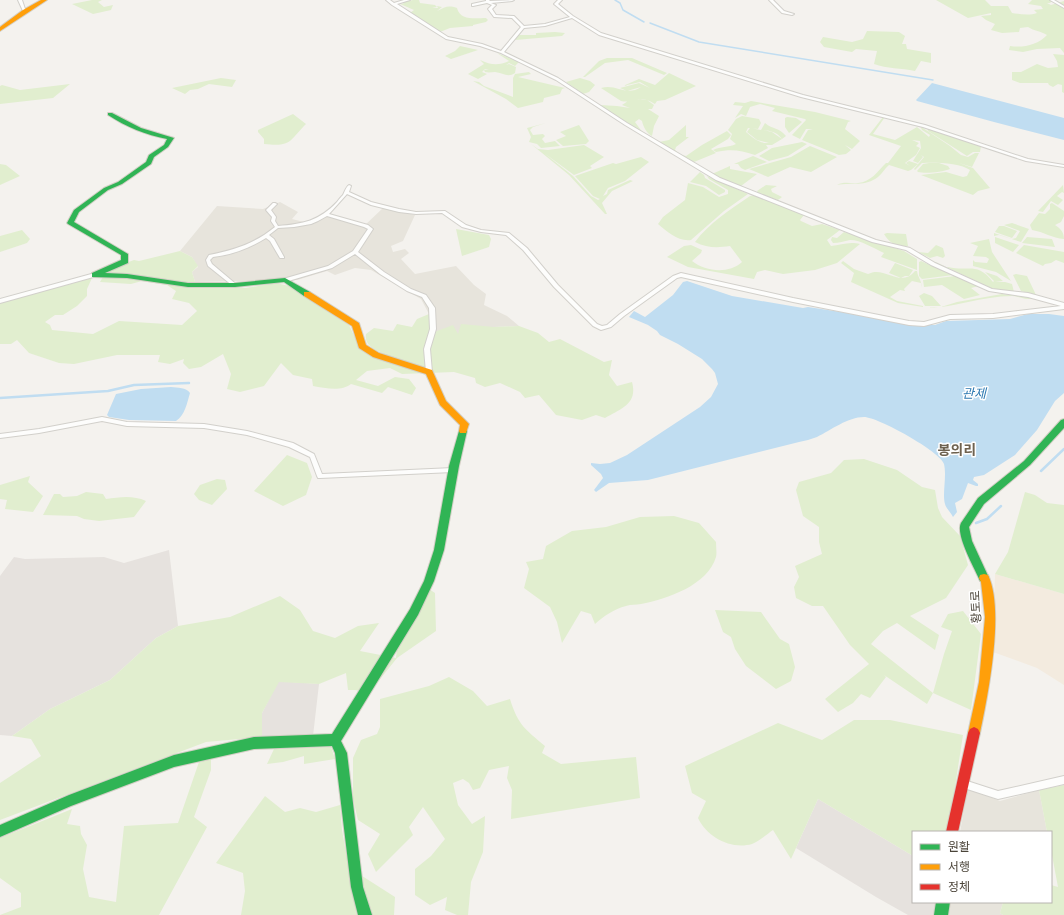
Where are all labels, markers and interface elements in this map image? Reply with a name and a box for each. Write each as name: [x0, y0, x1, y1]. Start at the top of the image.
water label: 관제: [962, 385, 988, 401]
district label: 봉의리: [938, 441, 976, 458]
street label: 황토로: [967, 590, 983, 624]
legend: [912, 831, 1052, 903]
text: 원활: [948, 839, 970, 853]
text: 서행: [948, 859, 970, 873]
text: 정체: [948, 879, 970, 893]

